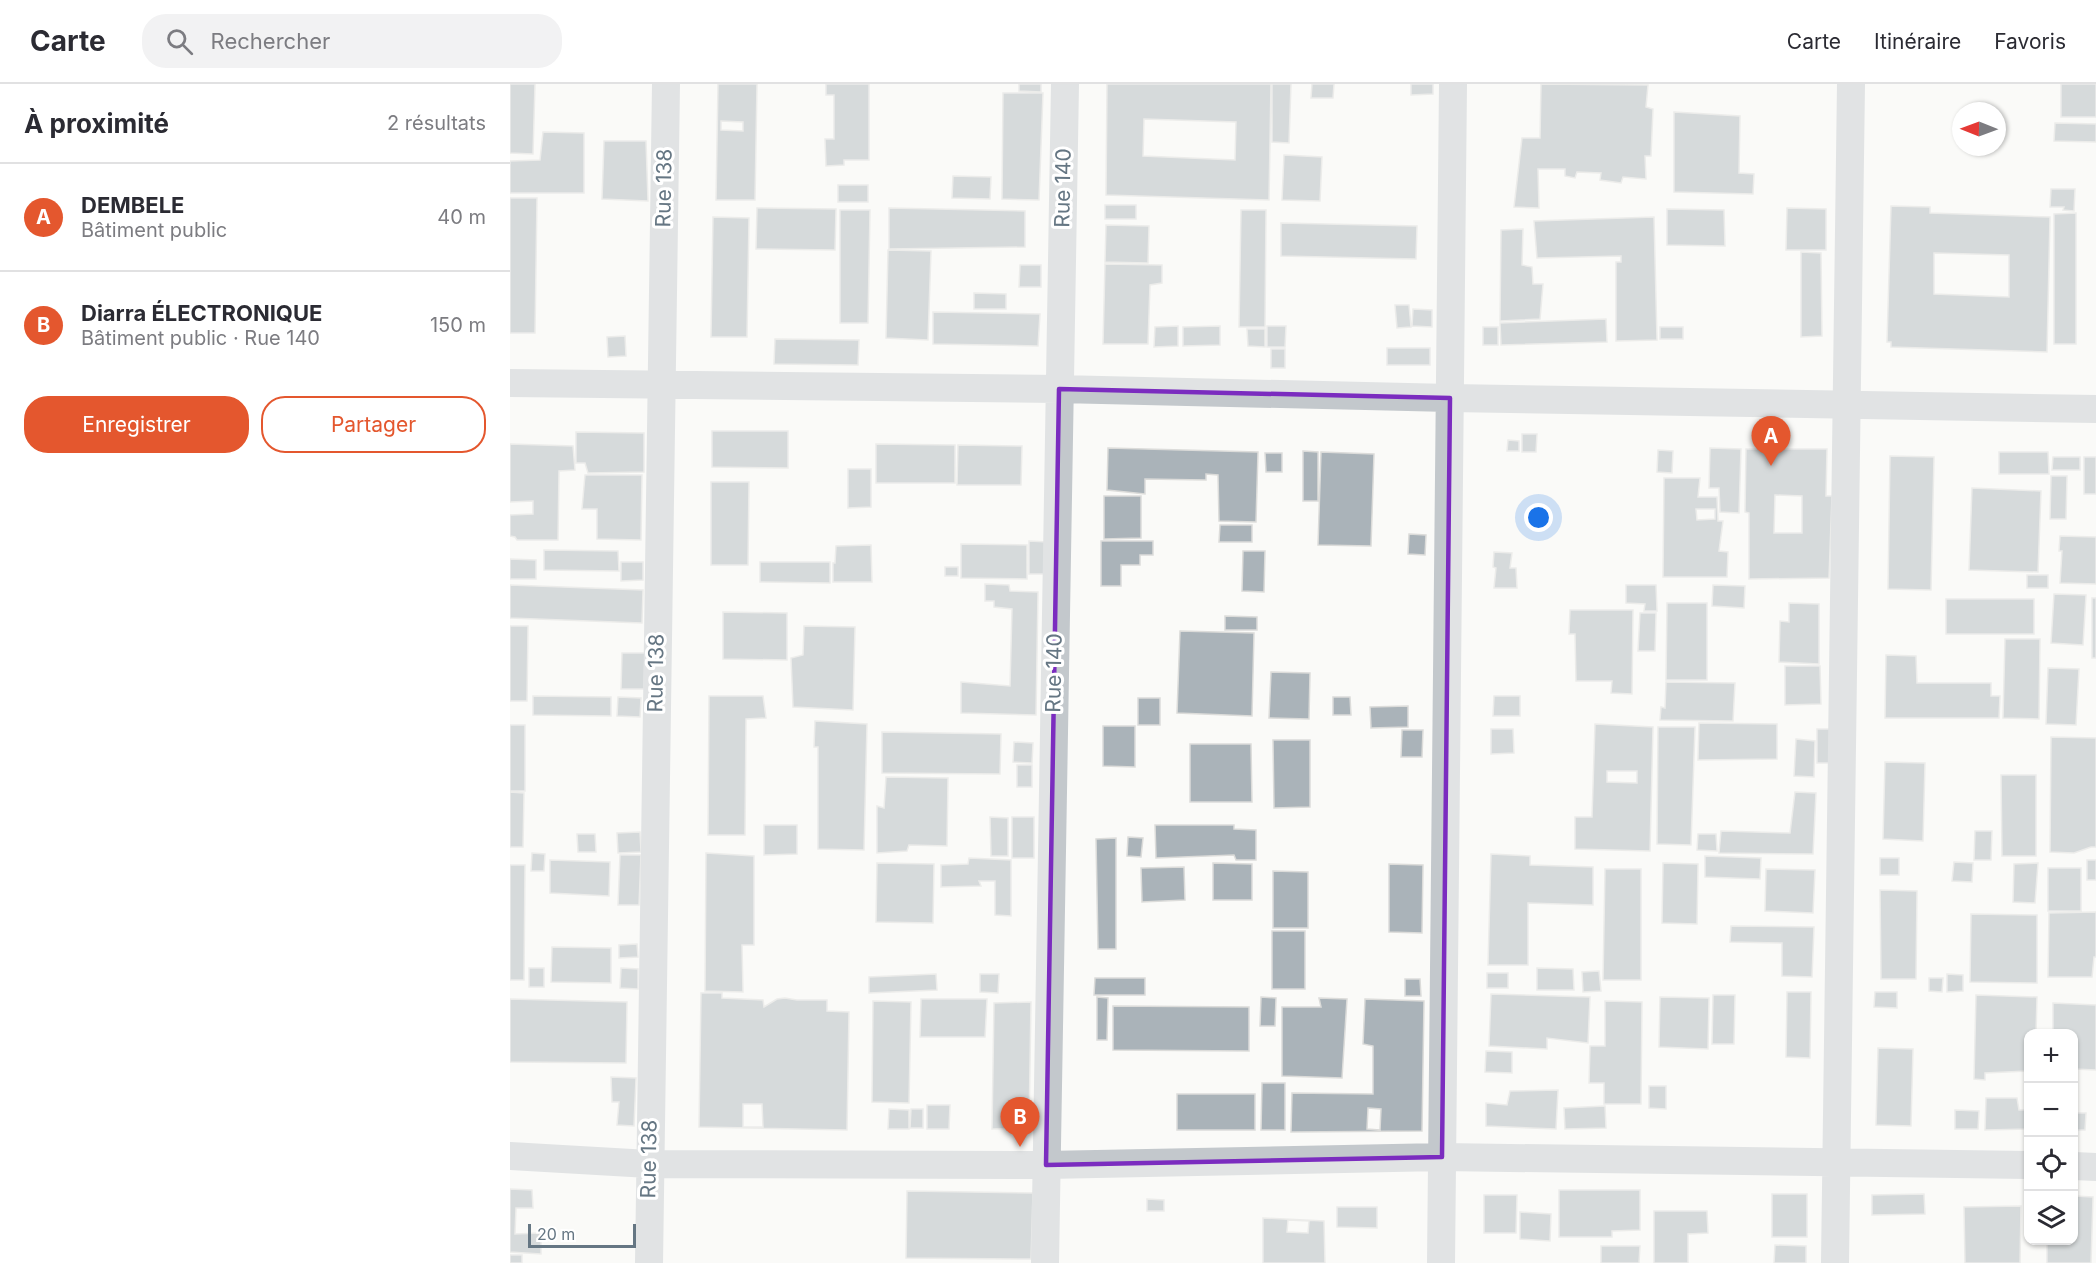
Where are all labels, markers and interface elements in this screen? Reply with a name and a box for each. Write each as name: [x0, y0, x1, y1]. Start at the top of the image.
search box: [142, 14, 562, 68]
text: Carte: [30, 24, 106, 58]
icon: search: [163, 25, 196, 58]
text: Rechercher: [211, 28, 330, 54]
text: Carte: [1787, 29, 1841, 54]
text: Itinéraire: [1874, 29, 1961, 54]
text: Favoris: [1994, 29, 2066, 54]
north arrow: [1952, 102, 2006, 156]
text: À proximité: [24, 108, 169, 139]
text: 2 résultats: [387, 111, 486, 135]
street label: Rue 138: [650, 148, 677, 228]
street label: Rue 140: [1049, 148, 1076, 228]
text: DEMBELE: [81, 192, 184, 218]
text: A: [36, 205, 51, 229]
text: 40 m: [437, 205, 486, 229]
text: Bâtiment public: [81, 218, 227, 242]
text: Diarra ÉLECTRONIQUE: [81, 300, 322, 326]
text: B: [37, 313, 50, 337]
text: 150 m: [430, 313, 486, 337]
text: Bâtiment public · Rue 140: [81, 326, 320, 350]
button: Enregistrer: [24, 396, 249, 453]
button: Partager: [261, 396, 486, 453]
pin: A: [1752, 416, 1790, 466]
your location: [1524, 503, 1553, 532]
street label: Rue 138: [642, 633, 669, 713]
street label: Rue 140: [1040, 633, 1067, 713]
map controls: [2024, 1029, 2078, 1245]
button: +: [2024, 1029, 2078, 1083]
button: −: [2024, 1083, 2078, 1137]
pin: B: [1000, 1098, 1040, 1147]
street label: Rue 138: [635, 1119, 662, 1199]
button: locate: [2024, 1137, 2078, 1191]
button: layers: [2024, 1191, 2078, 1245]
scale bar: [528, 1221, 636, 1248]
text: 20 m: [537, 1224, 575, 1244]

